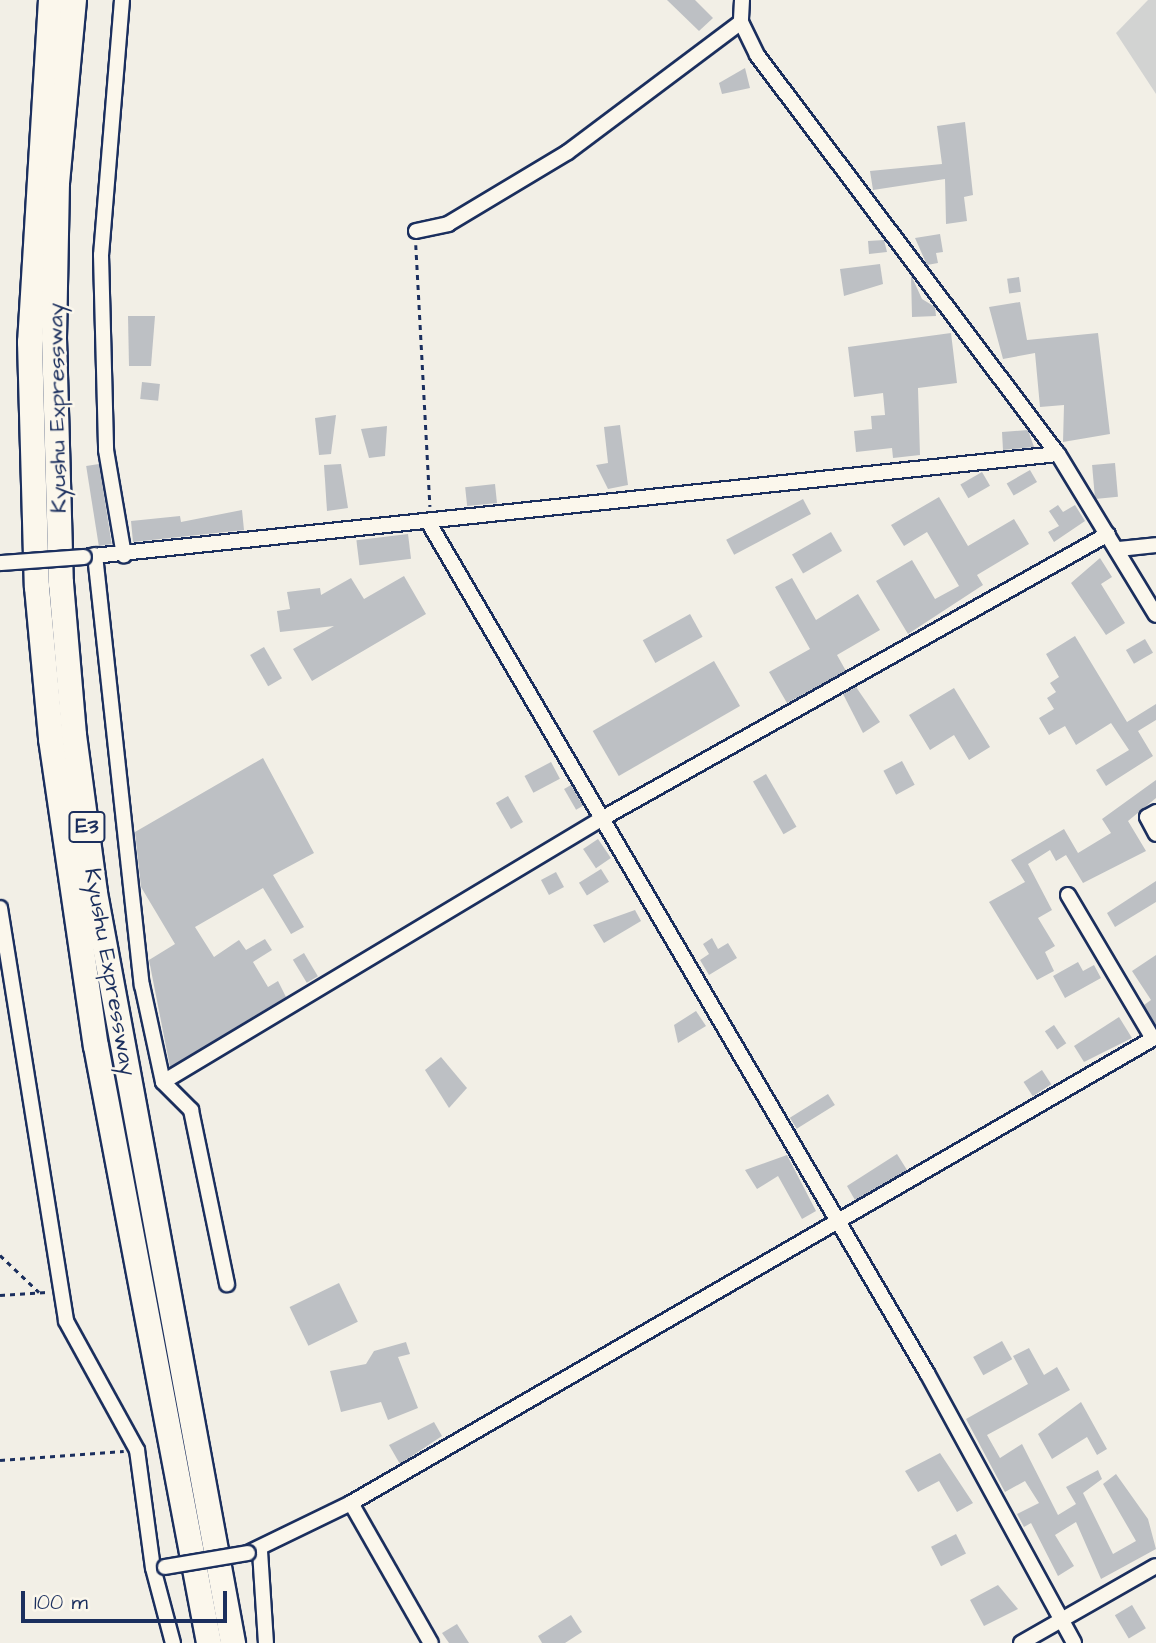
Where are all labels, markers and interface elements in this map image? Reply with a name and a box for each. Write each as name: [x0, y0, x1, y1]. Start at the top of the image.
street label: Kyushu Expressway: [41, 303, 73, 513]
road number: E3: [68, 810, 106, 844]
street label: Kyushu Expressway: [78, 866, 142, 1078]
scale bar: [24, 1576, 231, 1620]
text: 100 m: [34, 1588, 88, 1617]

